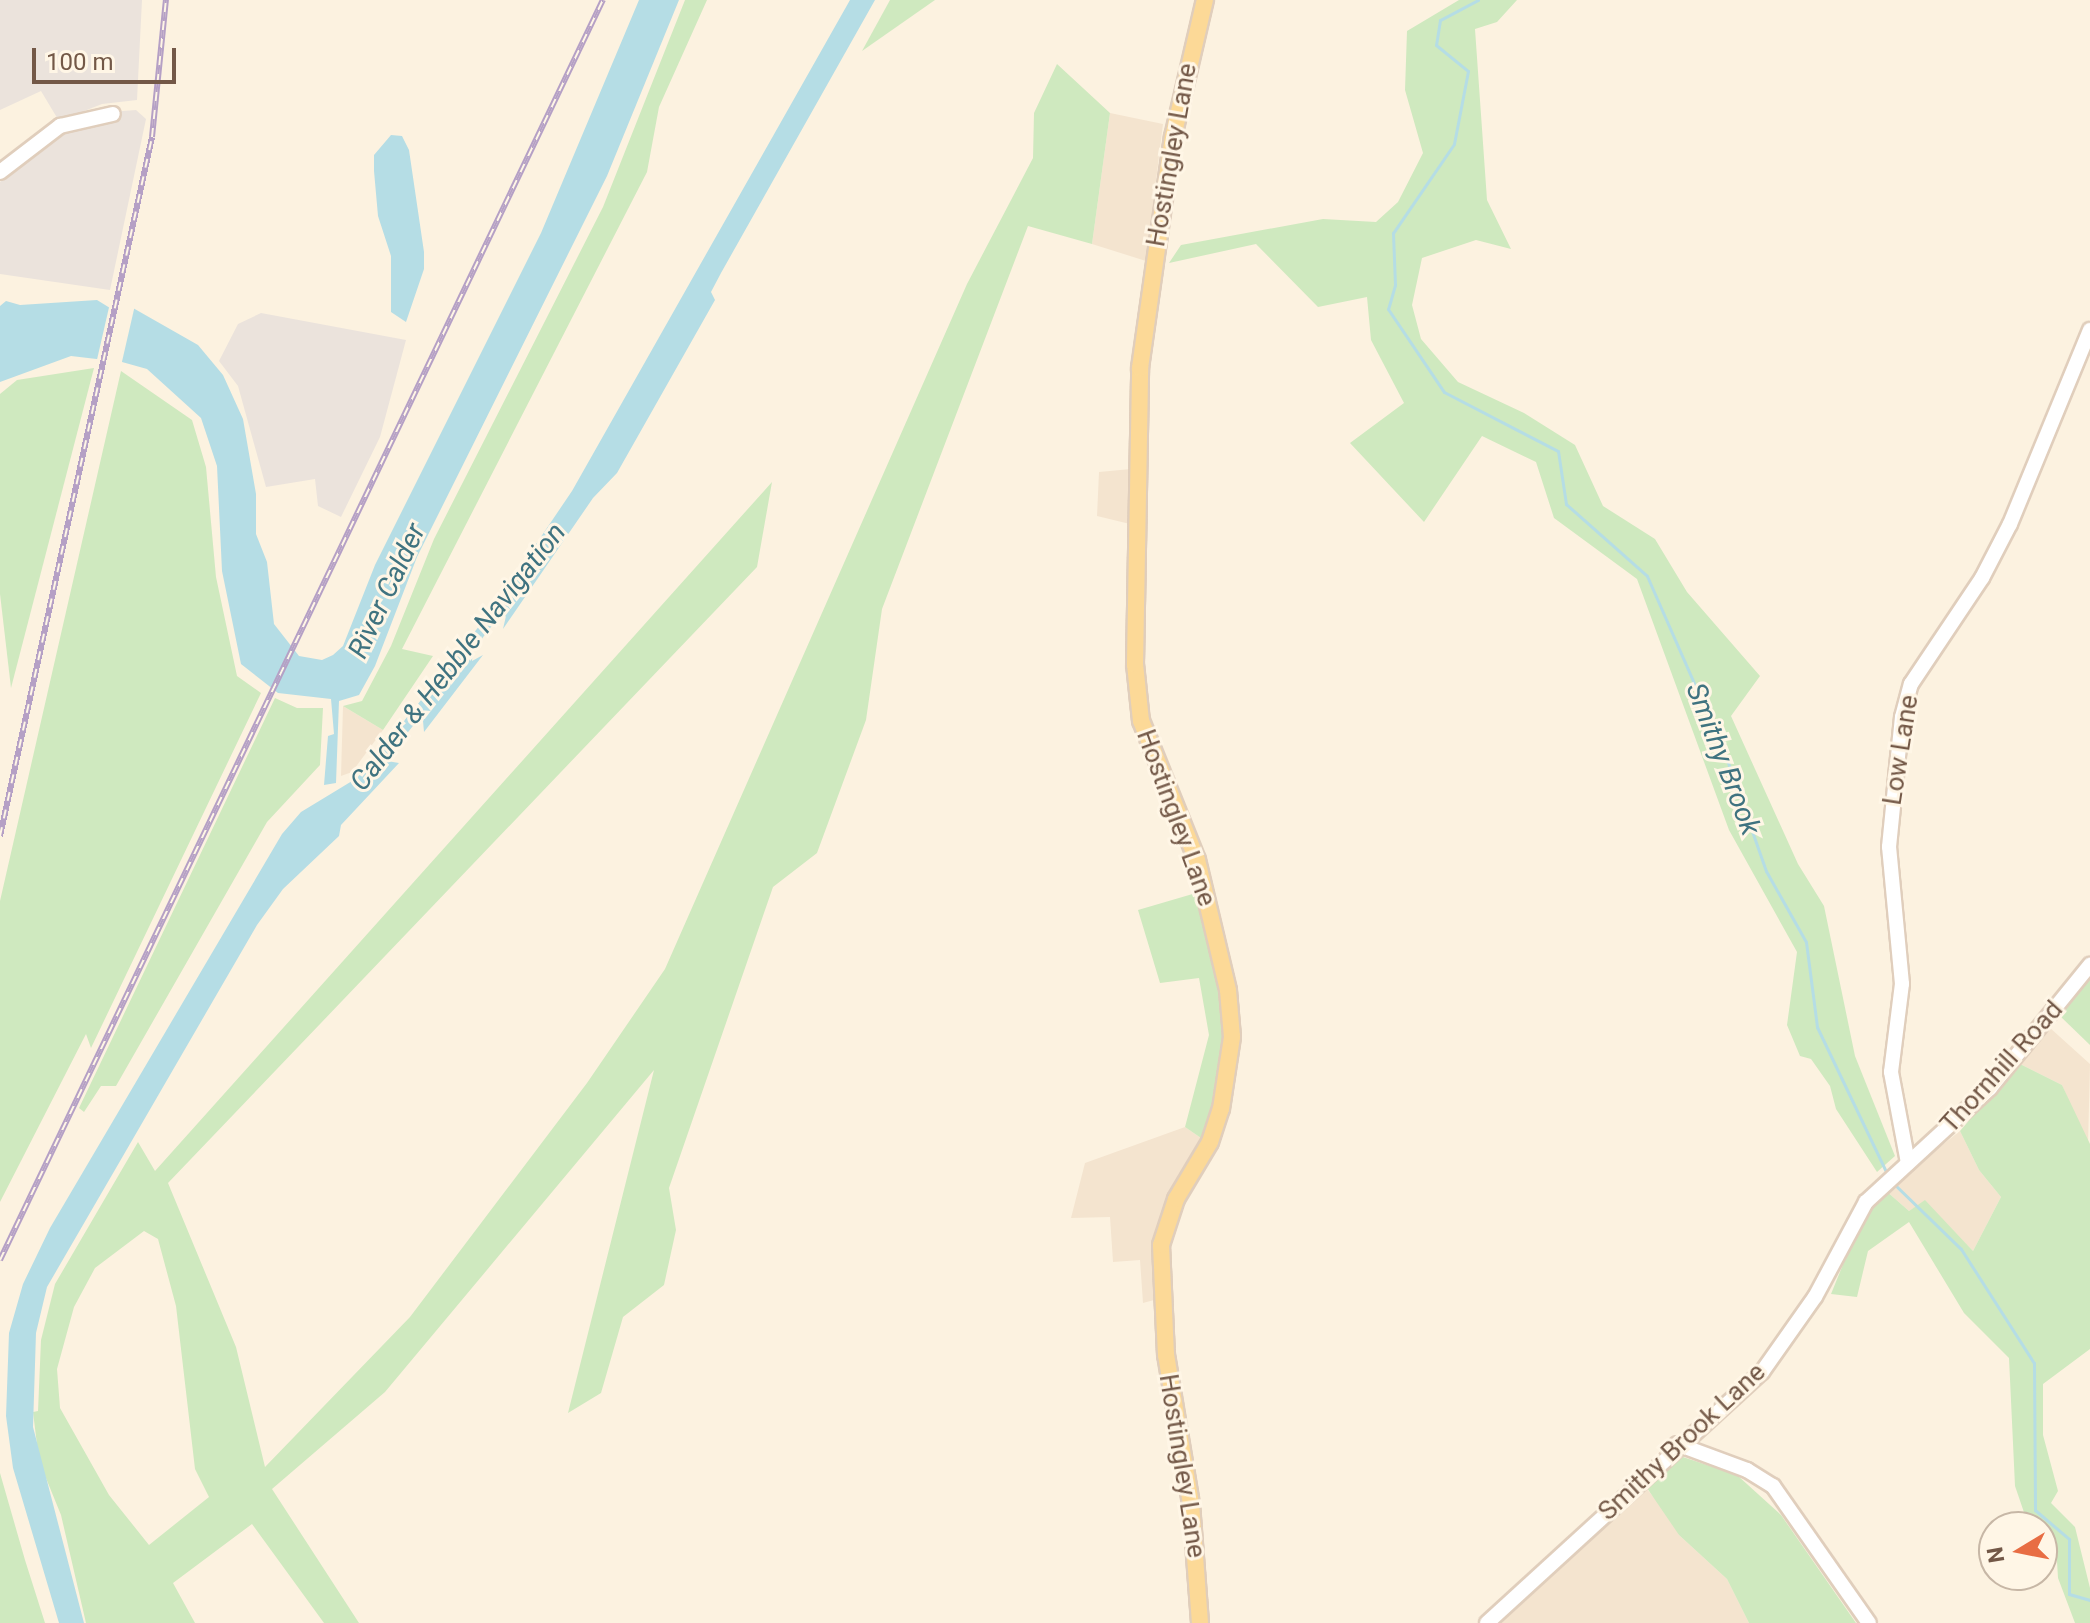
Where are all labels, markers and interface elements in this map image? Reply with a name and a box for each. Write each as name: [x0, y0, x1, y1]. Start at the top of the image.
scale bar: [36, 32, 180, 82]
text: 100 m: [46, 48, 113, 76]
street label: Hostingley Lane: [1141, 61, 1203, 249]
water label: Calder & Hebble Navigation: [343, 516, 573, 798]
water label: River Calder: [341, 518, 433, 664]
water label: Smithy Brook: [1679, 678, 1767, 840]
street label: Low Lane: [1877, 693, 1925, 807]
street label: Hostingley Lane: [1130, 725, 1222, 911]
street label: Thornhill Road: [1934, 994, 2070, 1140]
street label: Smithy Brook Lane: [1592, 1357, 1772, 1527]
street label: Hostingley Lane: [1152, 1372, 1212, 1560]
north arrow: [1978, 1511, 2058, 1591]
text: N: [1982, 1545, 2010, 1565]

